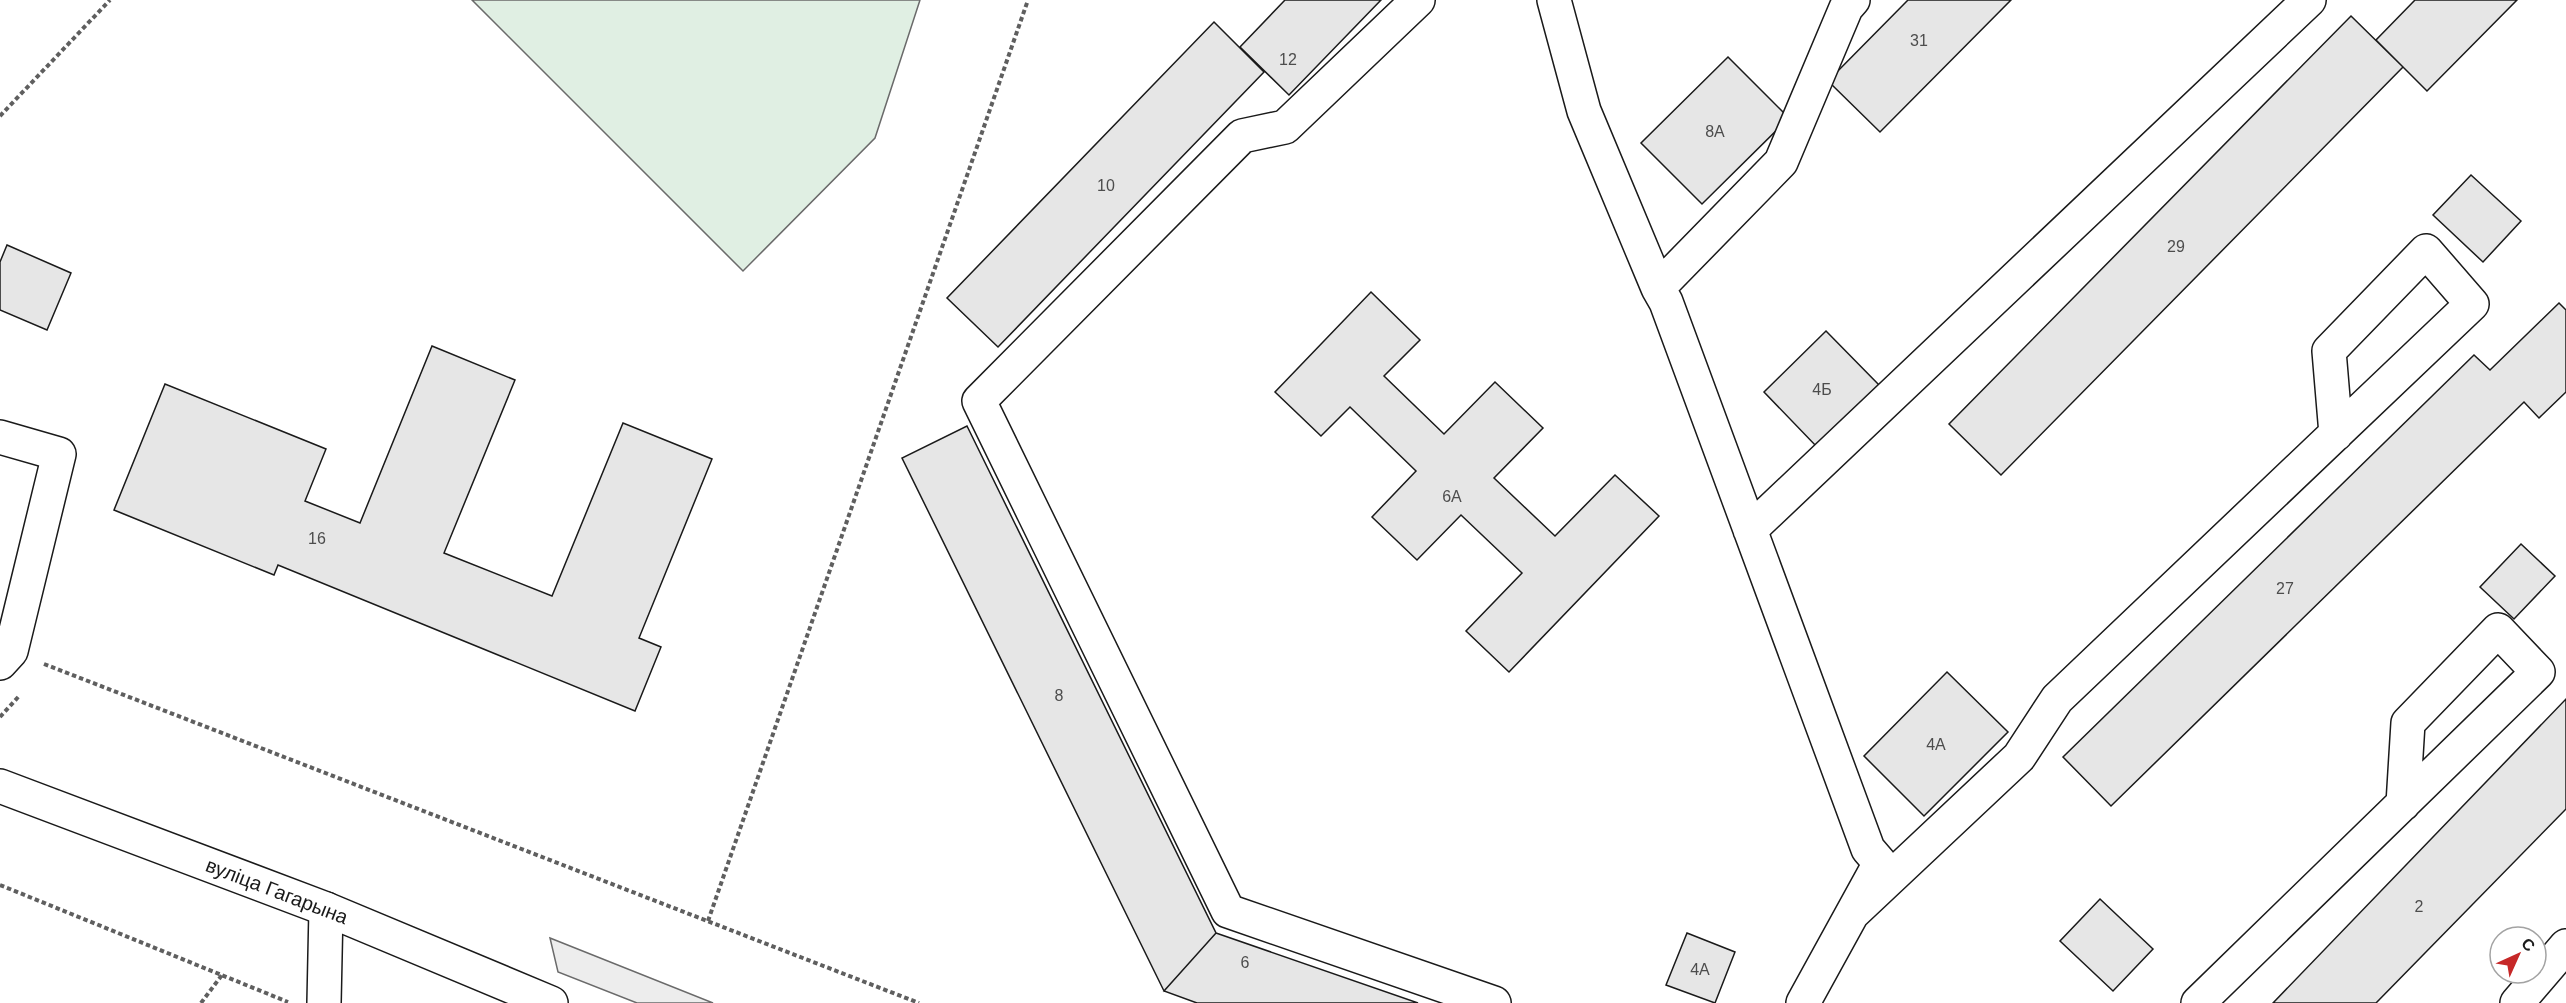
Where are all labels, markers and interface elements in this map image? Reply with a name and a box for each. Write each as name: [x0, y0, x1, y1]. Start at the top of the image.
house number: 31: [1910, 32, 1928, 49]
house number: 12: [1279, 51, 1297, 68]
house number: 8А: [1705, 123, 1725, 140]
house number: 10: [1097, 177, 1115, 194]
house number: 29: [2167, 238, 2185, 255]
house number: 4Б: [1812, 381, 1832, 398]
house number: 6А: [1442, 488, 1462, 505]
house number: 16: [308, 530, 326, 547]
house number: 27: [2276, 580, 2294, 597]
house number: 8: [1055, 687, 1064, 704]
house number: 4А: [1926, 736, 1946, 753]
street label: вуліца Гагарына: [203, 854, 352, 929]
house number: 2: [2415, 898, 2424, 915]
north arrow: [2488, 925, 2548, 985]
text: С: [2518, 935, 2539, 955]
house number: 6: [1241, 954, 1250, 971]
house number: 4А: [1690, 961, 1710, 978]

